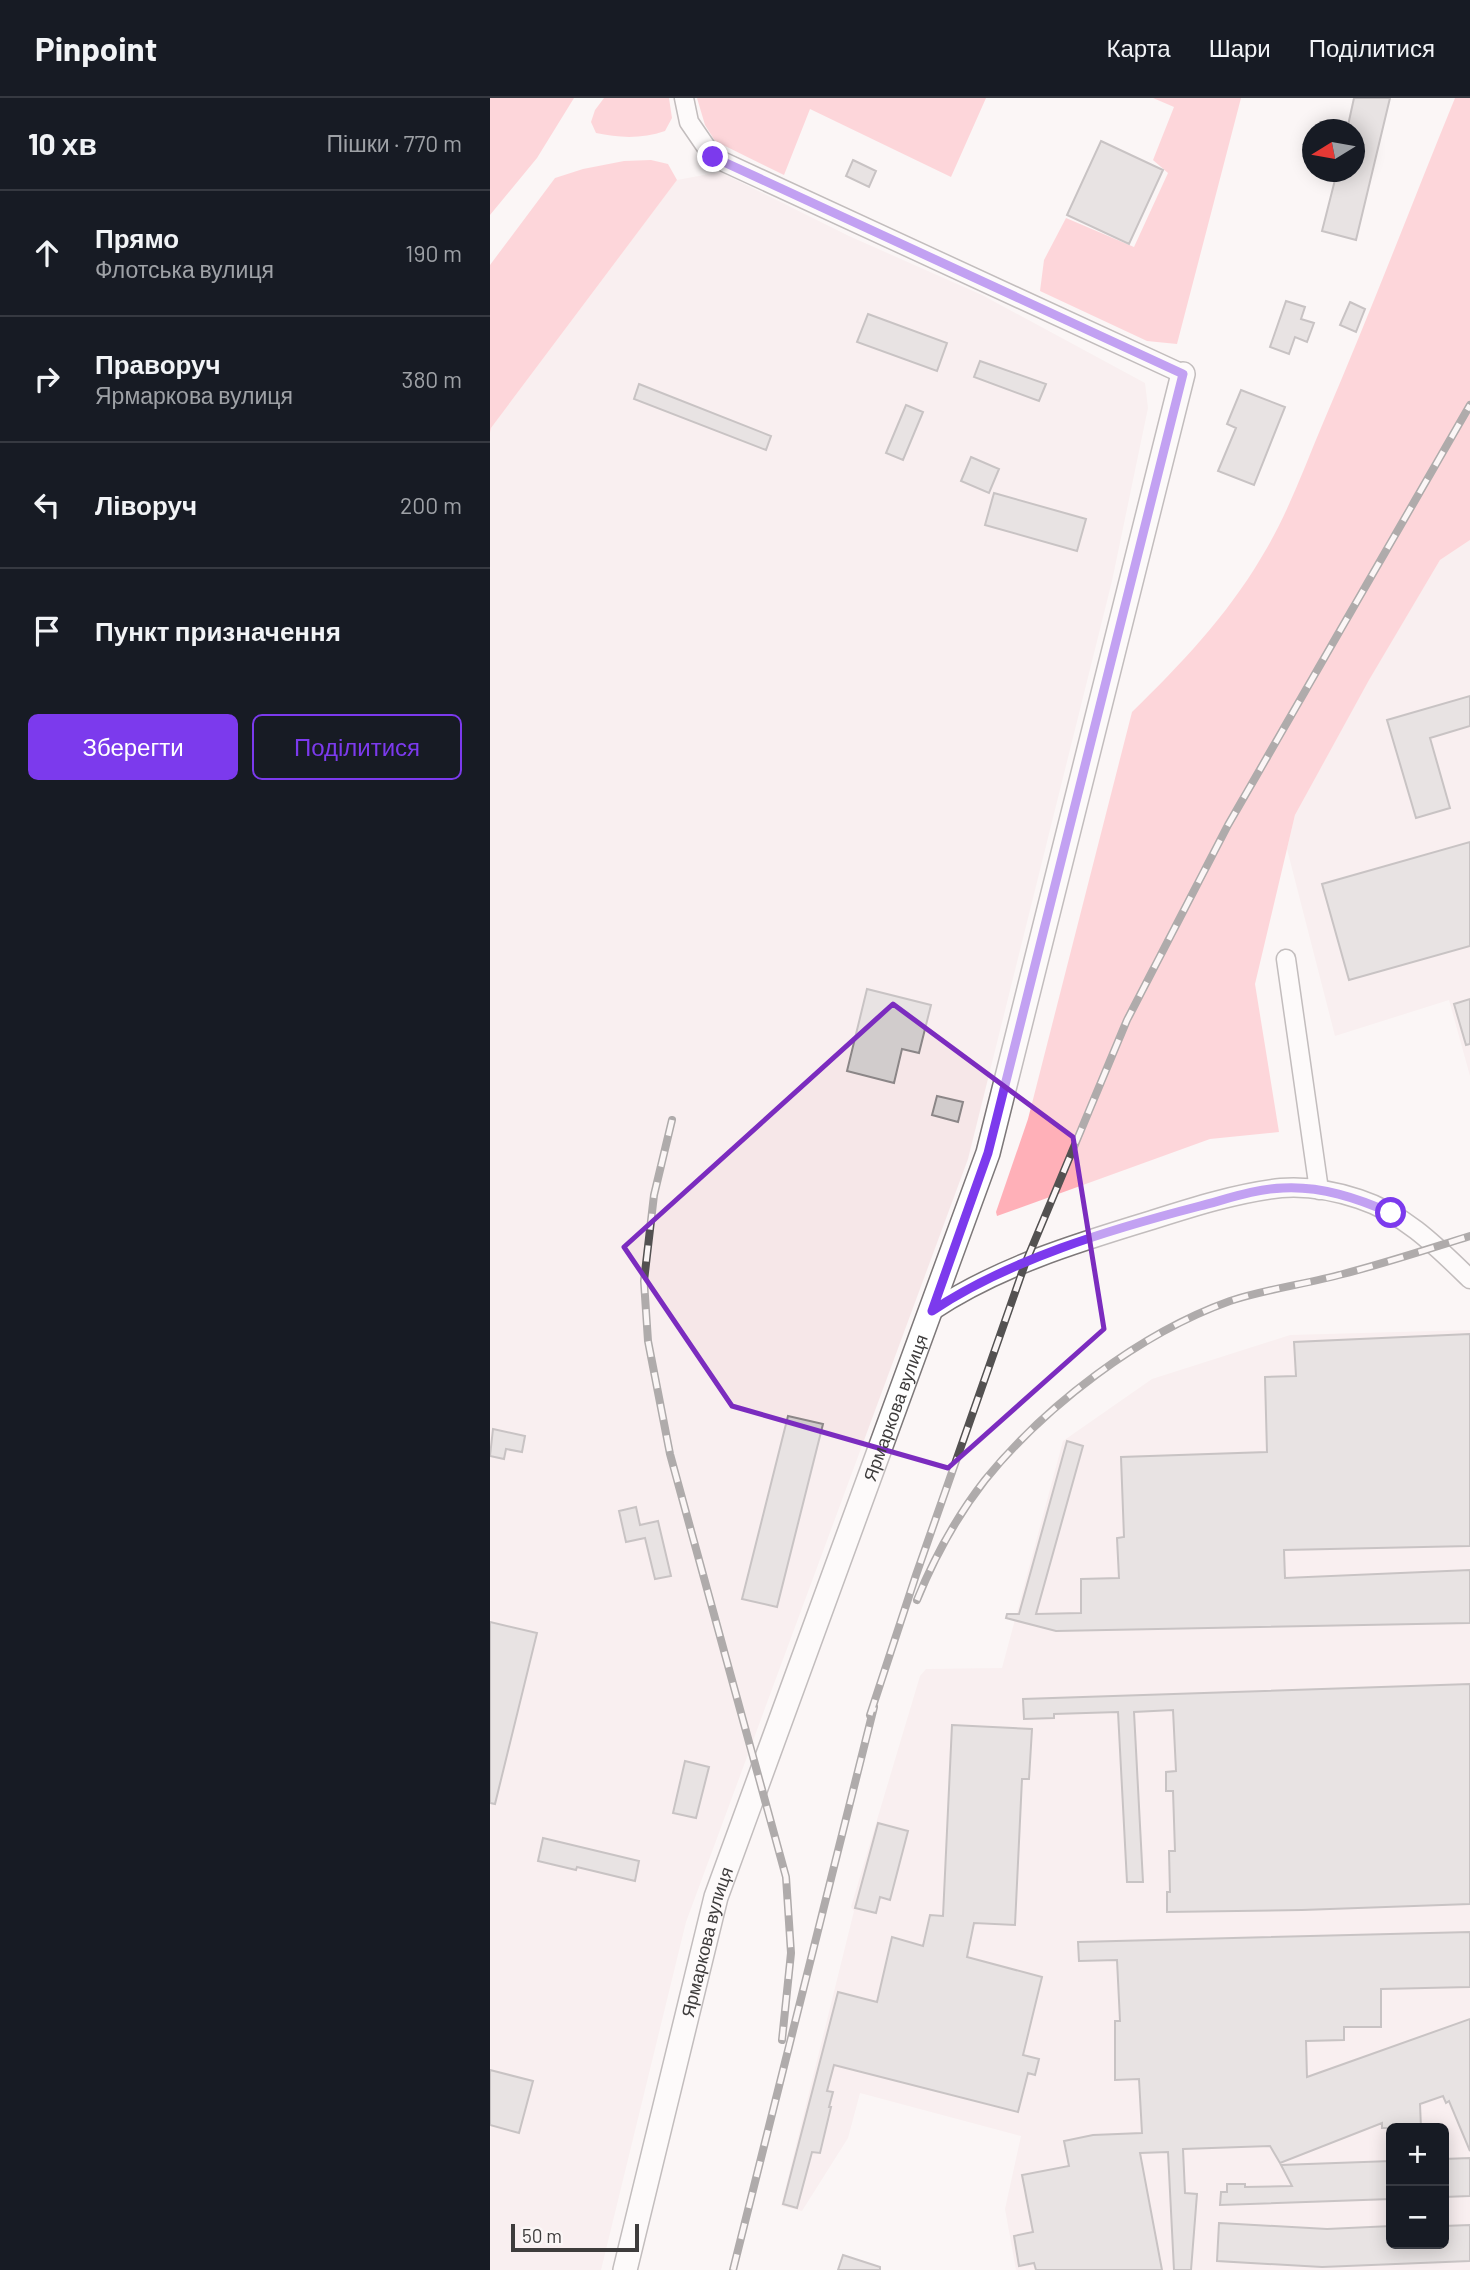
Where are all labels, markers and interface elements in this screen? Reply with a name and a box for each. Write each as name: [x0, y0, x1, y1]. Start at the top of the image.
text: Pinpoint: [35, 28, 157, 68]
text: Карта: [1106, 33, 1171, 62]
text: Шари: [1209, 33, 1271, 62]
text: Поділитися: [1309, 33, 1435, 62]
north arrow: [1302, 119, 1365, 182]
text: 10 хв: [28, 125, 97, 161]
text: Пішки · 770 m: [327, 129, 462, 157]
route end: [697, 141, 728, 172]
text: Прямо: [95, 222, 179, 253]
icon: ahead: [28, 234, 66, 272]
text: 190 m: [405, 239, 462, 267]
text: Флотська вулиця: [95, 255, 274, 283]
text: Праворуч: [95, 348, 221, 379]
icon: right: [28, 360, 66, 398]
text: 380 m: [402, 365, 462, 393]
text: Ярмаркова вулиця: [95, 381, 293, 409]
icon: left: [28, 486, 66, 524]
text: Ліворуч: [95, 489, 197, 520]
text: 200 m: [400, 491, 462, 519]
icon: arrive: [28, 612, 66, 650]
text: Пункт призначення: [95, 615, 341, 646]
button: Зберегти: [28, 714, 238, 780]
button: Поділитися: [252, 714, 462, 780]
route start: [1375, 1197, 1406, 1228]
street label: Ярмаркова вулиця: [858, 1331, 932, 1484]
street label: Ярмаркова вулиця: [676, 1864, 737, 2019]
map controls: [1386, 2123, 1449, 2249]
button: +: [1386, 2123, 1449, 2186]
button: −: [1386, 2186, 1449, 2249]
scale bar: [511, 2221, 639, 2253]
text: 50 m: [522, 2224, 562, 2247]

